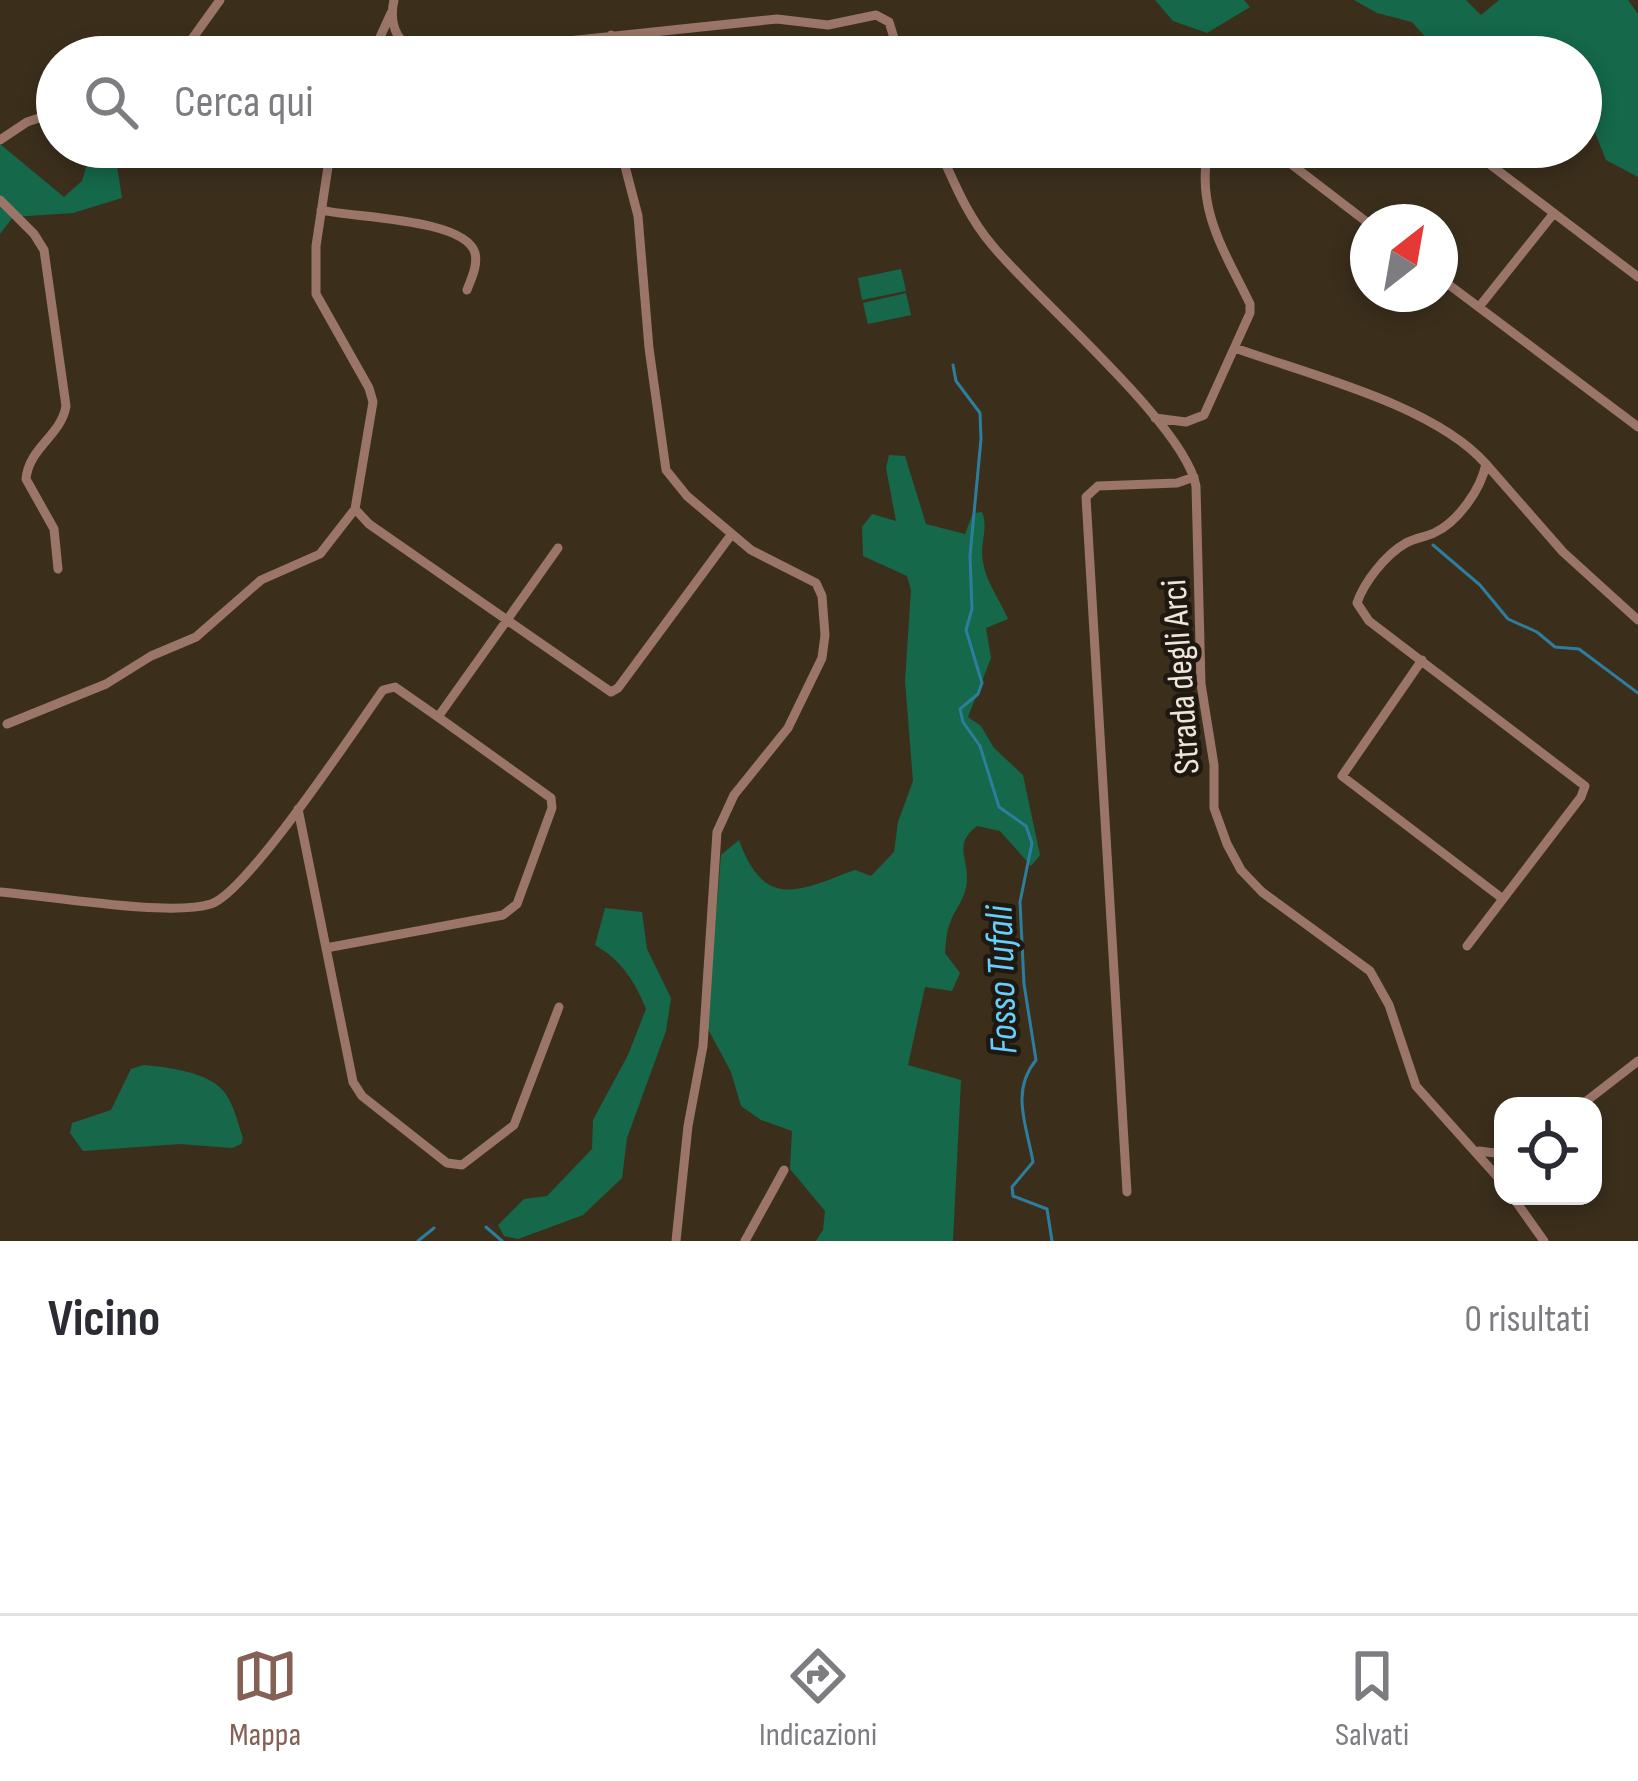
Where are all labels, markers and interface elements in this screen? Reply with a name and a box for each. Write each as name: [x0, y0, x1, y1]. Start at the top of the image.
search box: [36, 36, 1602, 168]
icon: search: [78, 69, 144, 135]
text: Cerca qui: [174, 75, 314, 130]
north arrow: [1350, 204, 1458, 312]
street label: Strada degli Arci: [1153, 578, 1210, 776]
water label: Fosso Tufali: [976, 903, 1029, 1055]
map controls: [1494, 1097, 1602, 1205]
button: locate: [1494, 1097, 1602, 1205]
text: Vicino: [48, 1289, 160, 1350]
text: 0 risultati: [1465, 1296, 1590, 1343]
tab: Mappa: [229, 1643, 301, 1755]
tab: Indicazioni: [759, 1643, 877, 1755]
tab: Salvati: [1335, 1643, 1409, 1755]

